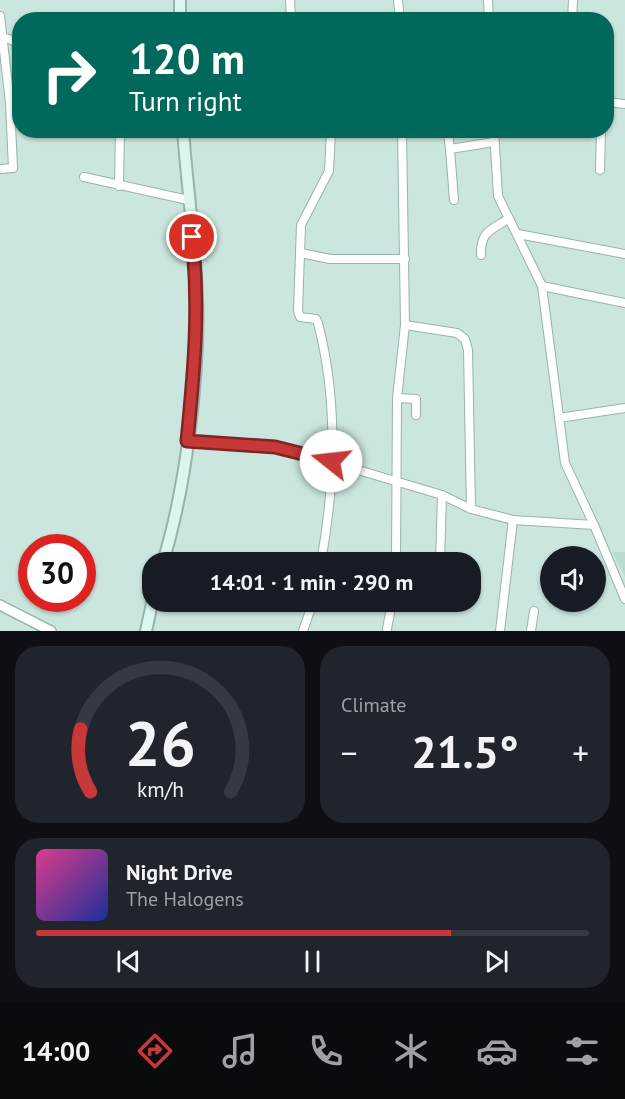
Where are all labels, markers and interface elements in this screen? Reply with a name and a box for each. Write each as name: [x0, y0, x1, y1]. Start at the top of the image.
text: 120 m: [129, 31, 245, 86]
icon: right: [30, 36, 108, 114]
text: Turn right: [129, 84, 242, 118]
pin: [166, 211, 217, 262]
icon: arrive: [175, 220, 208, 253]
position arrow: [299, 429, 363, 493]
speed limit sign: 30: [18, 534, 96, 612]
map controls: [540, 546, 606, 612]
button: sound: [540, 546, 606, 612]
text: 14:01 · 1 min · 290 m: [210, 568, 413, 596]
text: Climate: [341, 692, 407, 718]
text: 26: [125, 702, 195, 783]
text: 21.5°: [411, 722, 519, 780]
text: −: [341, 731, 358, 774]
text: +: [572, 731, 589, 774]
text: km/h: [136, 775, 183, 803]
text: Night Drive: [126, 858, 233, 886]
text: The Halogens: [126, 886, 244, 912]
icon: previous: [112, 945, 145, 978]
icon: pause: [296, 945, 329, 978]
icon: next: [480, 945, 513, 978]
icon: directions: [134, 1030, 176, 1072]
icon: music: [219, 1030, 261, 1072]
icon: phone: [305, 1030, 347, 1072]
icon: climate: [390, 1030, 432, 1072]
icon: car: [476, 1030, 518, 1072]
icon: filters: [561, 1030, 603, 1072]
text: 14:00: [22, 1034, 90, 1068]

